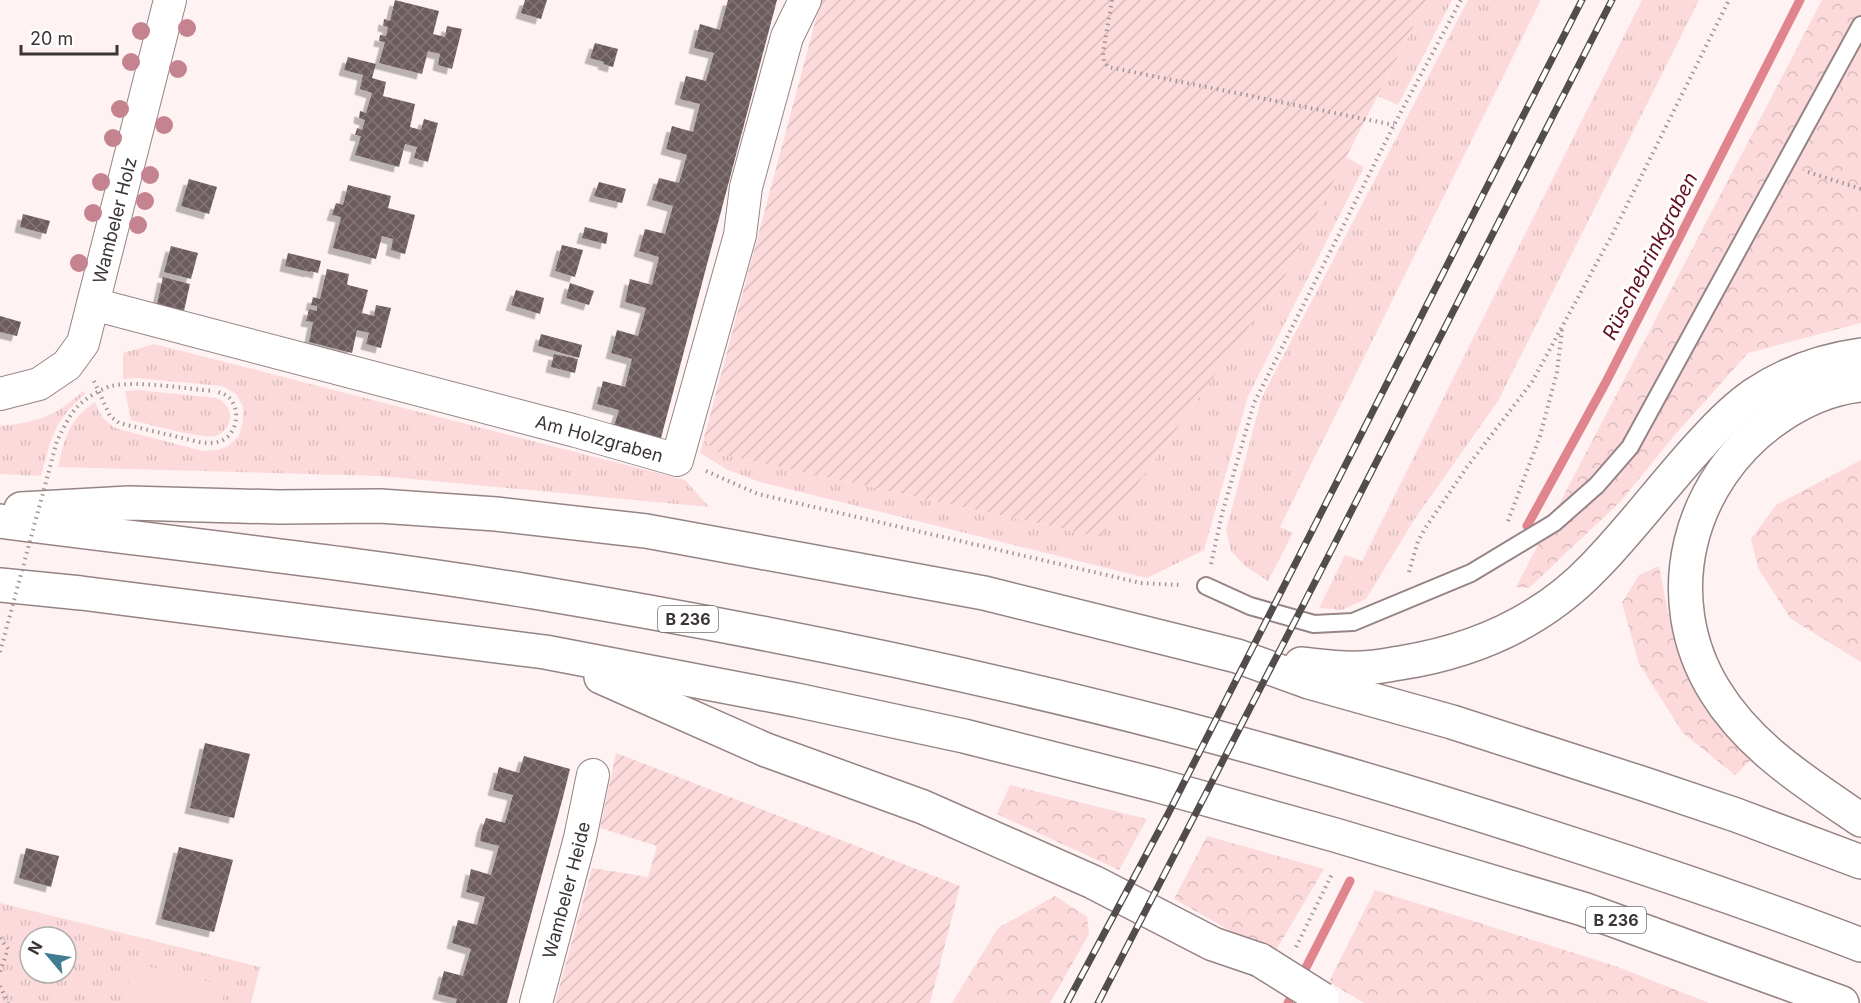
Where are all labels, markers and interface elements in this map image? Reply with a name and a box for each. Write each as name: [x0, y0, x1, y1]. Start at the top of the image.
scale bar: [21, 18, 117, 56]
text: 20 m: [30, 28, 73, 49]
street label: Wambeler Holz: [88, 155, 140, 286]
water label: Rüschebrinkgraben: [1597, 168, 1703, 344]
street label: Am Holzgraben: [533, 410, 666, 466]
road number: B 236: [658, 606, 718, 632]
street label: Wambeler Heide: [538, 820, 594, 961]
road number: B 236: [1586, 907, 1646, 933]
north arrow: [18, 925, 78, 985]
text: N: [23, 938, 47, 958]

